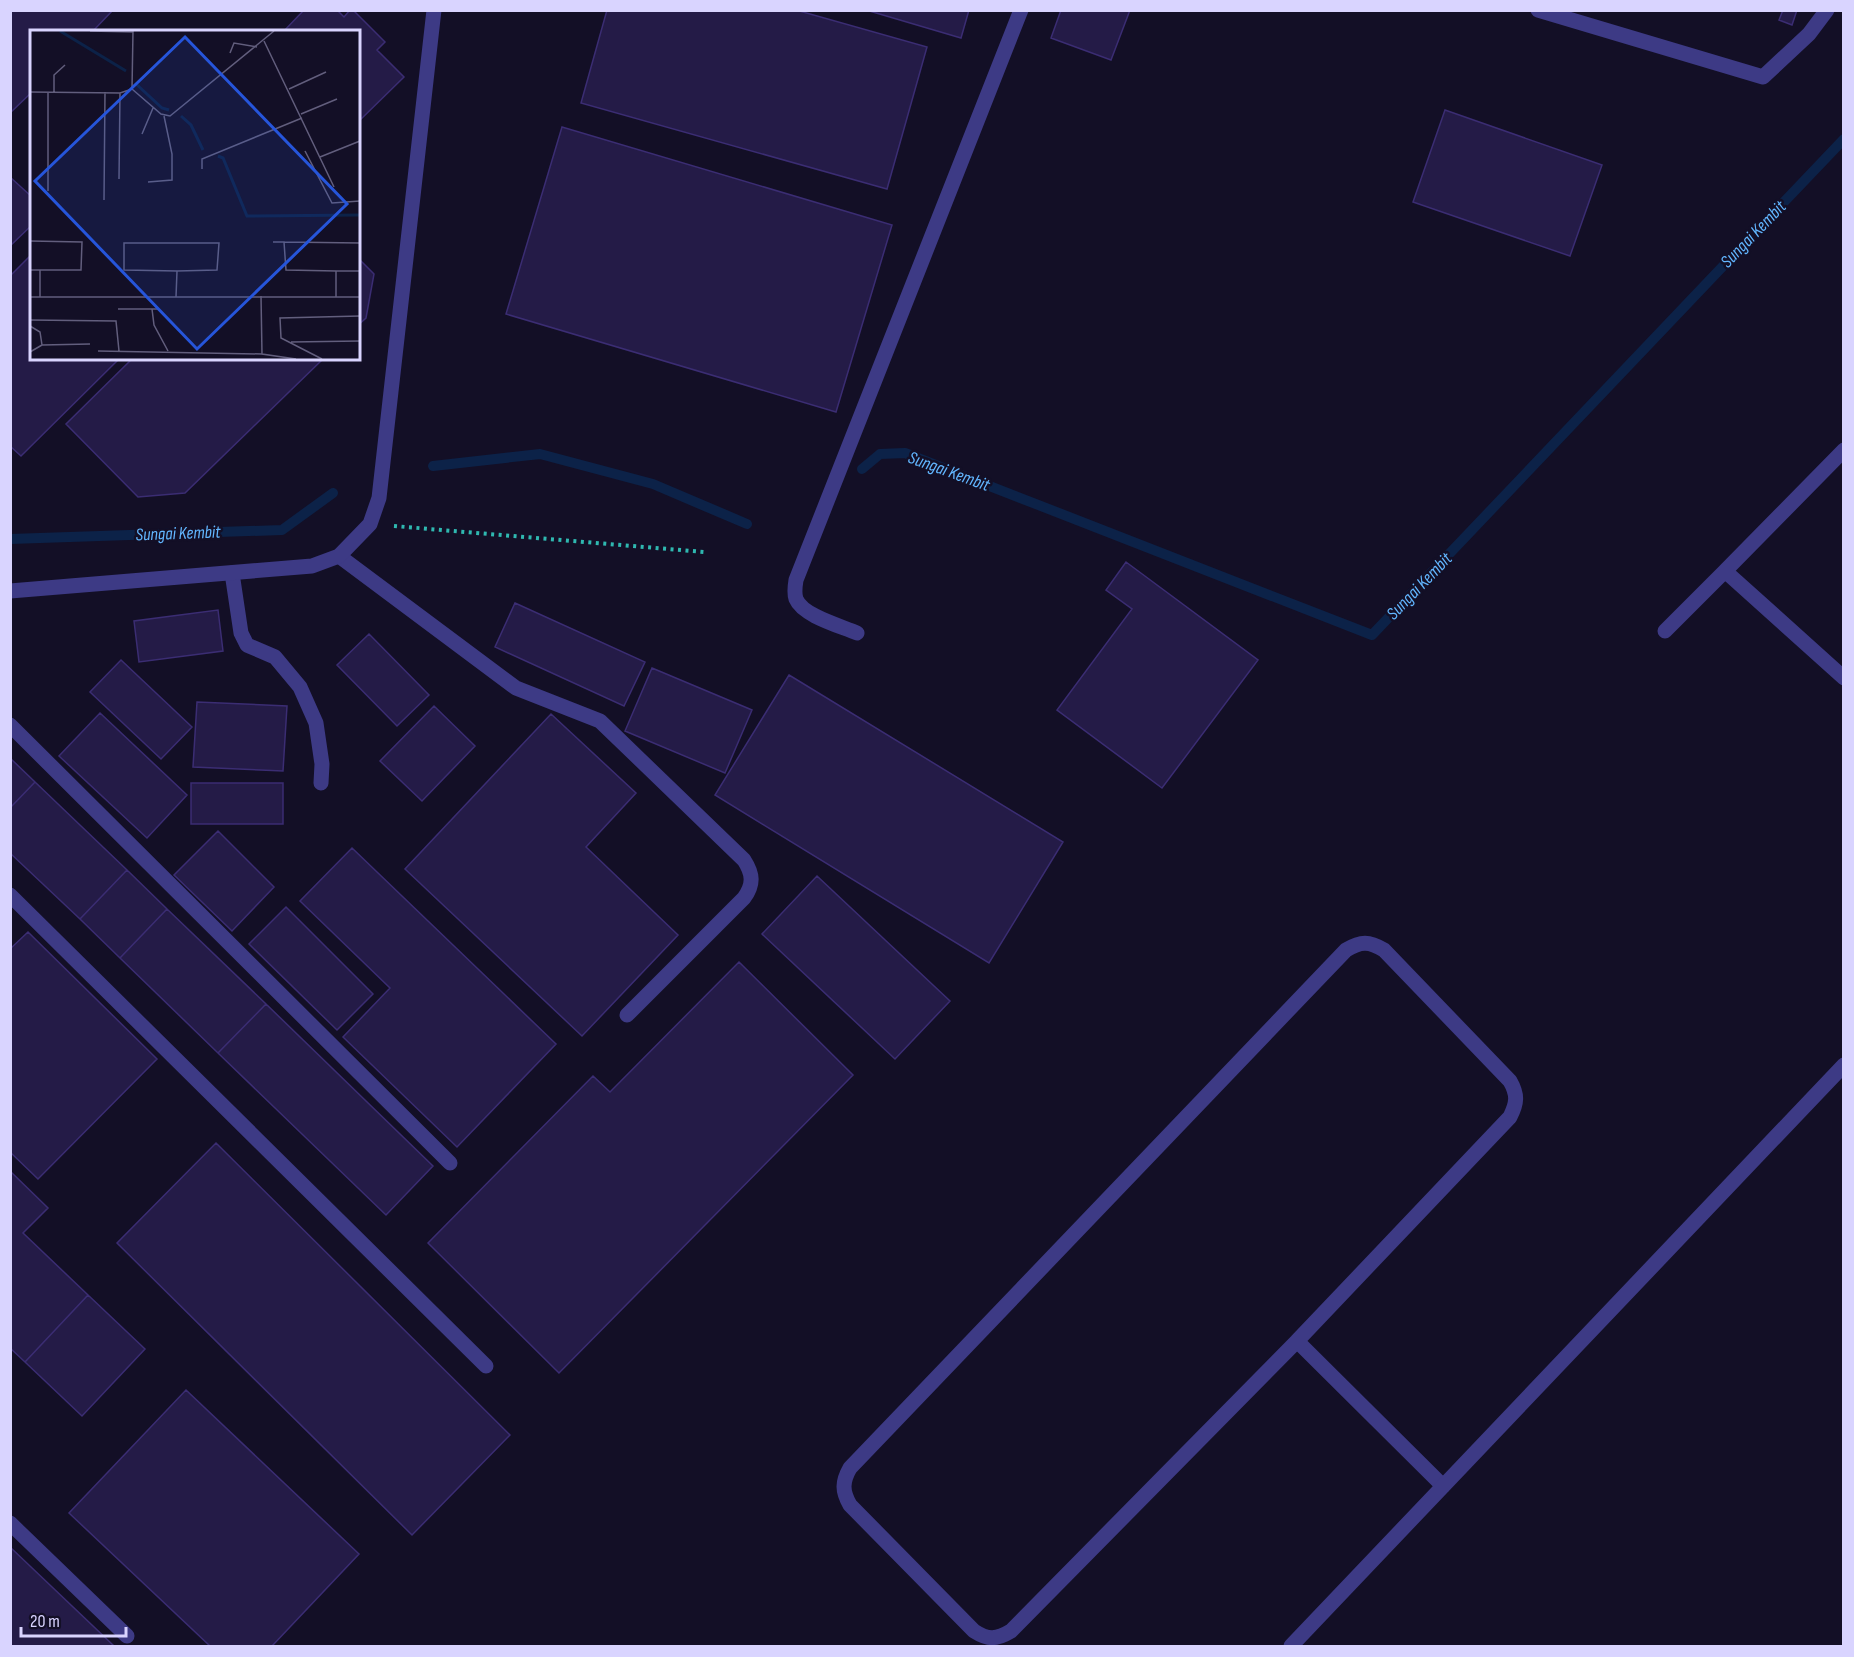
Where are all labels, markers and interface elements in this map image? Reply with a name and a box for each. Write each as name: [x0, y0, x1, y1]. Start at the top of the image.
inset map: [30, 30, 360, 360]
water label: Sungai Kembit: [1716, 196, 1791, 272]
water label: Sungai Kembit: [905, 447, 993, 496]
water label: Sungai Kembit: [135, 521, 222, 545]
water label: Sungai Kembit: [1382, 548, 1457, 624]
scale bar: [21, 1600, 126, 1638]
text: 20 m: [30, 1611, 60, 1632]

